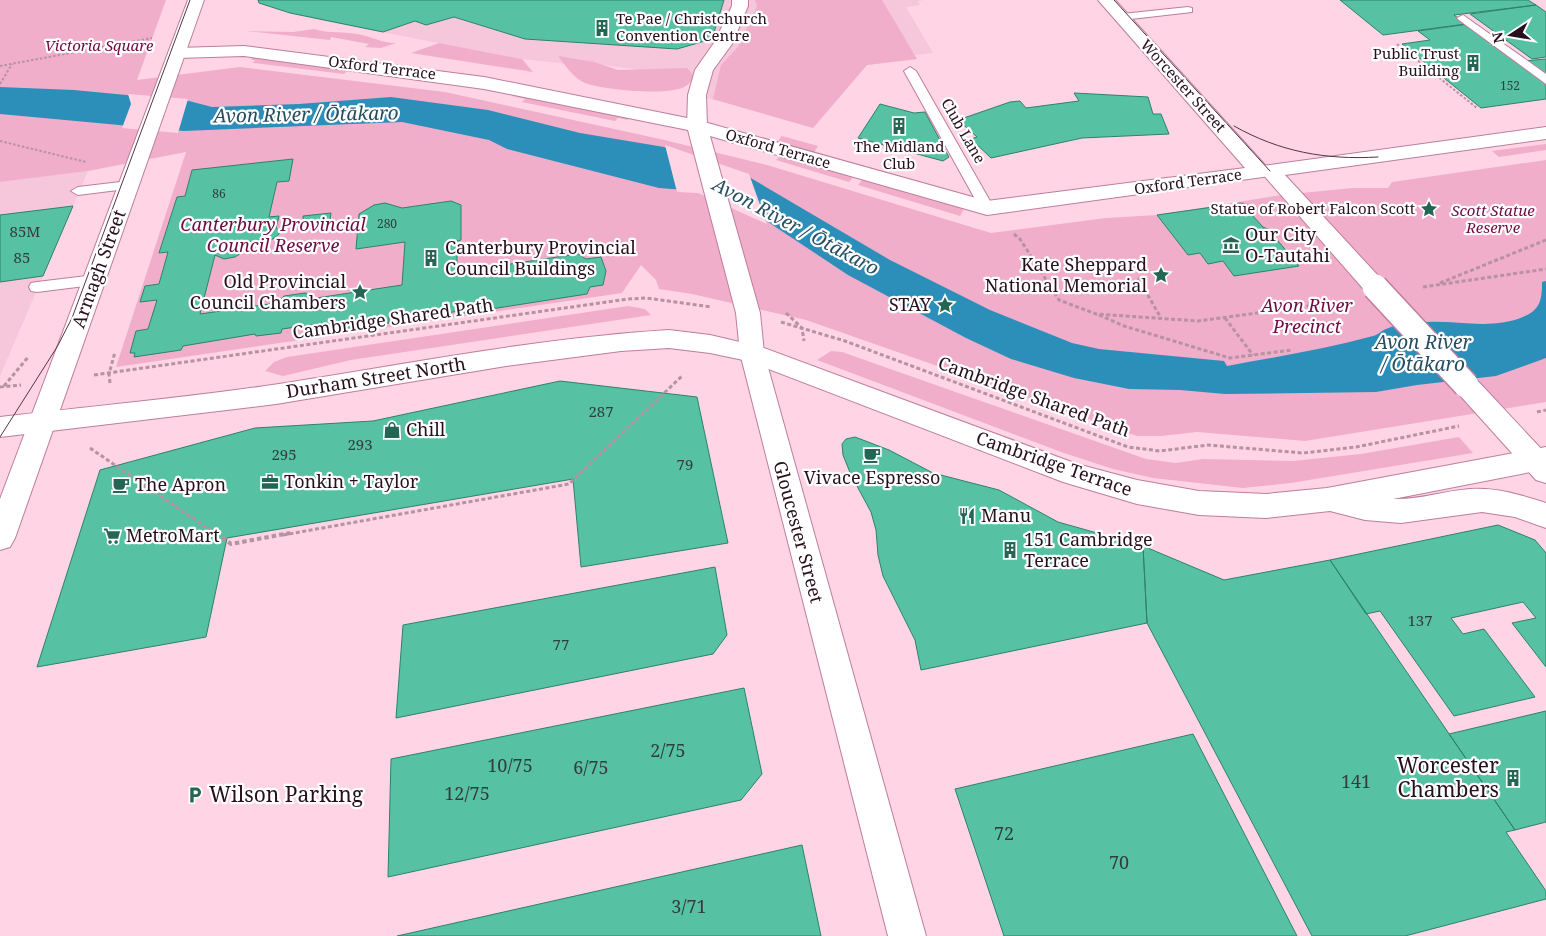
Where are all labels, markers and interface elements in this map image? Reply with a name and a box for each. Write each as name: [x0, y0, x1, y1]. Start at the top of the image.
place label: Te Pae / Christchurch Convention Centre: [616, 8, 768, 45]
north arrow: [1486, 10, 1536, 60]
building icon: Te Pae / Christchurch Convention Centre: [592, 18, 612, 38]
text: N: [1487, 30, 1508, 45]
street label: Worcester Street: [1137, 34, 1231, 136]
park label: Victoria Square: [45, 35, 154, 55]
place label: Public Trust Building: [1373, 43, 1459, 80]
street label: Oxford Terrace: [327, 50, 437, 84]
building icon: Public Trust Building: [1463, 53, 1483, 73]
house number: 152: [1500, 77, 1520, 94]
street label: Club Lane: [937, 94, 991, 167]
water label: Avon River / Ōtākaro: [211, 99, 399, 129]
building icon: The Midland Club: [889, 116, 909, 136]
street label: Oxford Terrace: [723, 123, 833, 173]
place label: The Midland Club: [854, 136, 944, 173]
street label: Oxford Terrace: [1133, 164, 1243, 198]
water label: Avon River / Ōtākaro: [706, 170, 884, 281]
house number: 86: [212, 185, 226, 202]
place label: Statue of Robert Falcon Scott: [1211, 198, 1415, 218]
place icon: Statue of Robert Falcon Scott: [1419, 199, 1439, 219]
park label: Scott Statue Reserve: [1451, 200, 1535, 237]
street label: Armagh Street: [66, 206, 131, 331]
park label: Canterbury Provincial Council Reserve: [180, 212, 366, 257]
house number: 280: [377, 215, 397, 232]
house number: 85M: [10, 221, 40, 241]
place label: Our City O-Tautahi: [1245, 222, 1330, 267]
place label: Canterbury Provincial Council Buildings: [445, 235, 636, 280]
museum icon: Our City O-Tautahi: [1221, 235, 1241, 255]
house number: 85: [14, 247, 30, 267]
building icon: Canterbury Provincial Council Buildings: [421, 248, 441, 268]
place label: Kate Sheppard National Memorial: [985, 252, 1147, 297]
place icon: Kate Sheppard National Memorial: [1151, 265, 1171, 285]
place label: Old Provincial Council Chambers: [190, 269, 346, 314]
place icon: Old Provincial Council Chambers: [350, 282, 370, 302]
street label: Cambridge Shared Path: [291, 292, 495, 344]
place label: STAY: [889, 292, 932, 316]
park label: Avon River Precinct: [1259, 293, 1353, 338]
place icon: STAY: [935, 295, 955, 315]
water label: Avon River / Ōtākaro: [1373, 329, 1471, 377]
street label: Cambridge Shared Path: [935, 350, 1134, 442]
street label: Durham Street North: [284, 351, 467, 403]
house number: 287: [588, 401, 614, 421]
place label: Chill: [406, 417, 446, 441]
shop icon: Chill: [382, 420, 402, 440]
street label: Cambridge Terrace: [973, 425, 1136, 501]
house number: 293: [347, 434, 373, 454]
house number: 295: [271, 444, 297, 464]
cafe icon: Vivace Espresso: [862, 445, 882, 465]
house number: 79: [677, 454, 693, 474]
street label: Gloucester Street: [768, 458, 829, 605]
place label: Vivace Espresso: [804, 465, 940, 489]
place label: Tonkin + Taylor: [284, 469, 419, 493]
place label: The Apron: [135, 472, 226, 496]
office icon: Tonkin + Taylor: [260, 472, 280, 492]
cafe icon: The Apron: [111, 475, 131, 495]
place label: Manu: [981, 503, 1032, 527]
restaurant icon: Manu: [957, 506, 977, 526]
place label: MetroMart: [126, 523, 220, 547]
supermarket icon: MetroMart: [102, 526, 122, 546]
place label: 151 Cambridge Terrace: [1024, 527, 1153, 572]
building icon: 151 Cambridge Terrace: [1000, 540, 1020, 560]
house number: 137: [1407, 610, 1433, 630]
house number: 77: [553, 634, 569, 654]
house number: 2/75: [650, 738, 686, 762]
place label: Worcester Chambers: [1397, 751, 1499, 803]
house number: 10/75: [487, 753, 533, 777]
house number: 6/75: [573, 755, 609, 779]
building icon: Worcester Chambers: [1503, 768, 1523, 788]
house number: 141: [1341, 769, 1371, 793]
place label: Wilson Parking: [209, 780, 364, 808]
house number: 12/75: [444, 781, 490, 805]
parking icon: Wilson Parking: [185, 785, 205, 805]
house number: 72: [994, 821, 1014, 845]
house number: 70: [1109, 850, 1129, 874]
house number: 3/71: [671, 894, 707, 918]

